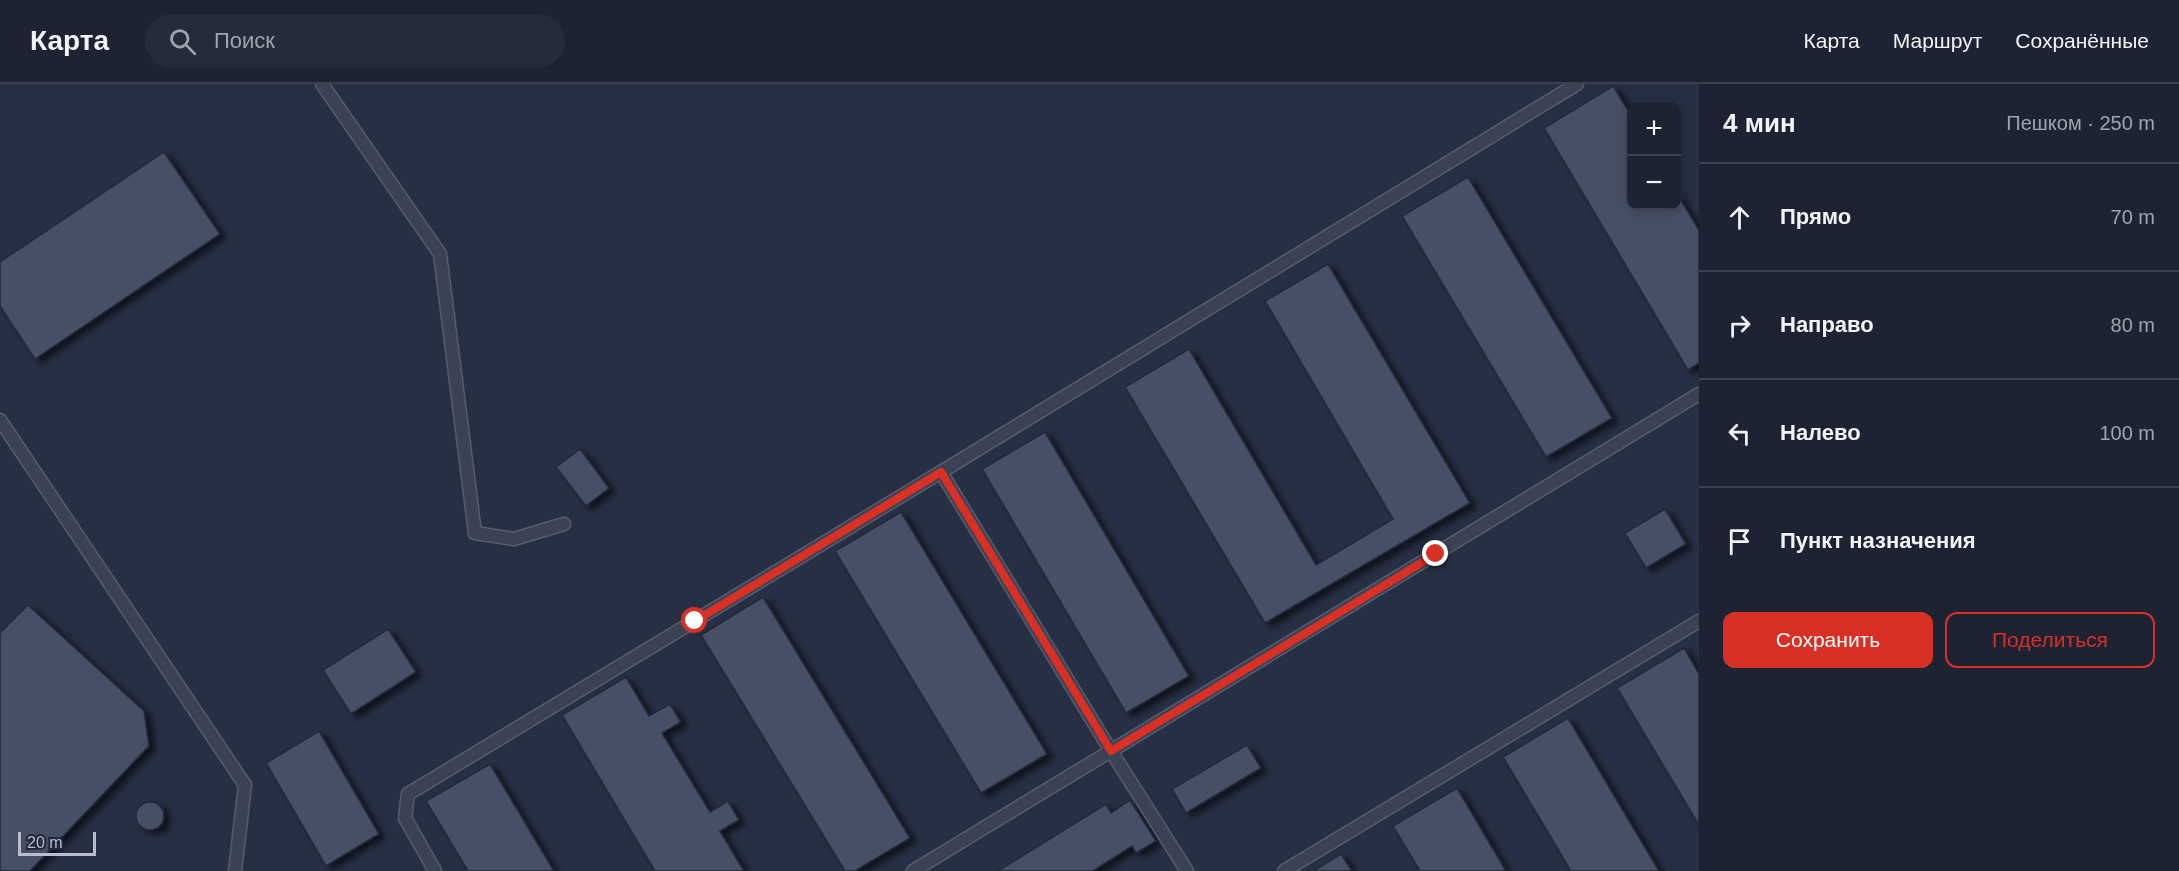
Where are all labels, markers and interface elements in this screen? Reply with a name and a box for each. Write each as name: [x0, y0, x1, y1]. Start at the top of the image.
search box: [145, 14, 565, 68]
text: Карта: [30, 25, 109, 56]
icon: search: [166, 25, 199, 58]
text: Поиск: [214, 28, 275, 53]
text: Карта: [1804, 29, 1860, 52]
text: Маршрут: [1893, 29, 1982, 52]
text: Сохранённые: [2015, 29, 2149, 52]
map controls: [1627, 102, 1681, 210]
button: +: [1627, 102, 1681, 156]
text: 4 мин: [1723, 108, 1796, 138]
text: Пешком · 250 m: [2006, 112, 2155, 134]
button: −: [1627, 156, 1681, 210]
icon: ahead: [1723, 201, 1756, 234]
text: Прямо: [1780, 204, 1851, 229]
text: 70 m: [2111, 206, 2155, 228]
icon: right: [1723, 309, 1756, 342]
text: Направо: [1780, 312, 1874, 337]
text: 80 m: [2111, 314, 2155, 336]
icon: left: [1723, 417, 1756, 450]
text: Налево: [1780, 420, 1861, 445]
text: 100 m: [2099, 422, 2155, 444]
icon: arrive: [1723, 525, 1756, 558]
text: Пункт назначения: [1780, 528, 1976, 553]
route end: [1422, 540, 1448, 566]
route start: [681, 607, 707, 633]
button: Сохранить: [1723, 612, 1933, 668]
button: Поделиться: [1945, 612, 2155, 668]
scale bar: [18, 829, 96, 856]
text: 20 m: [27, 834, 63, 851]

